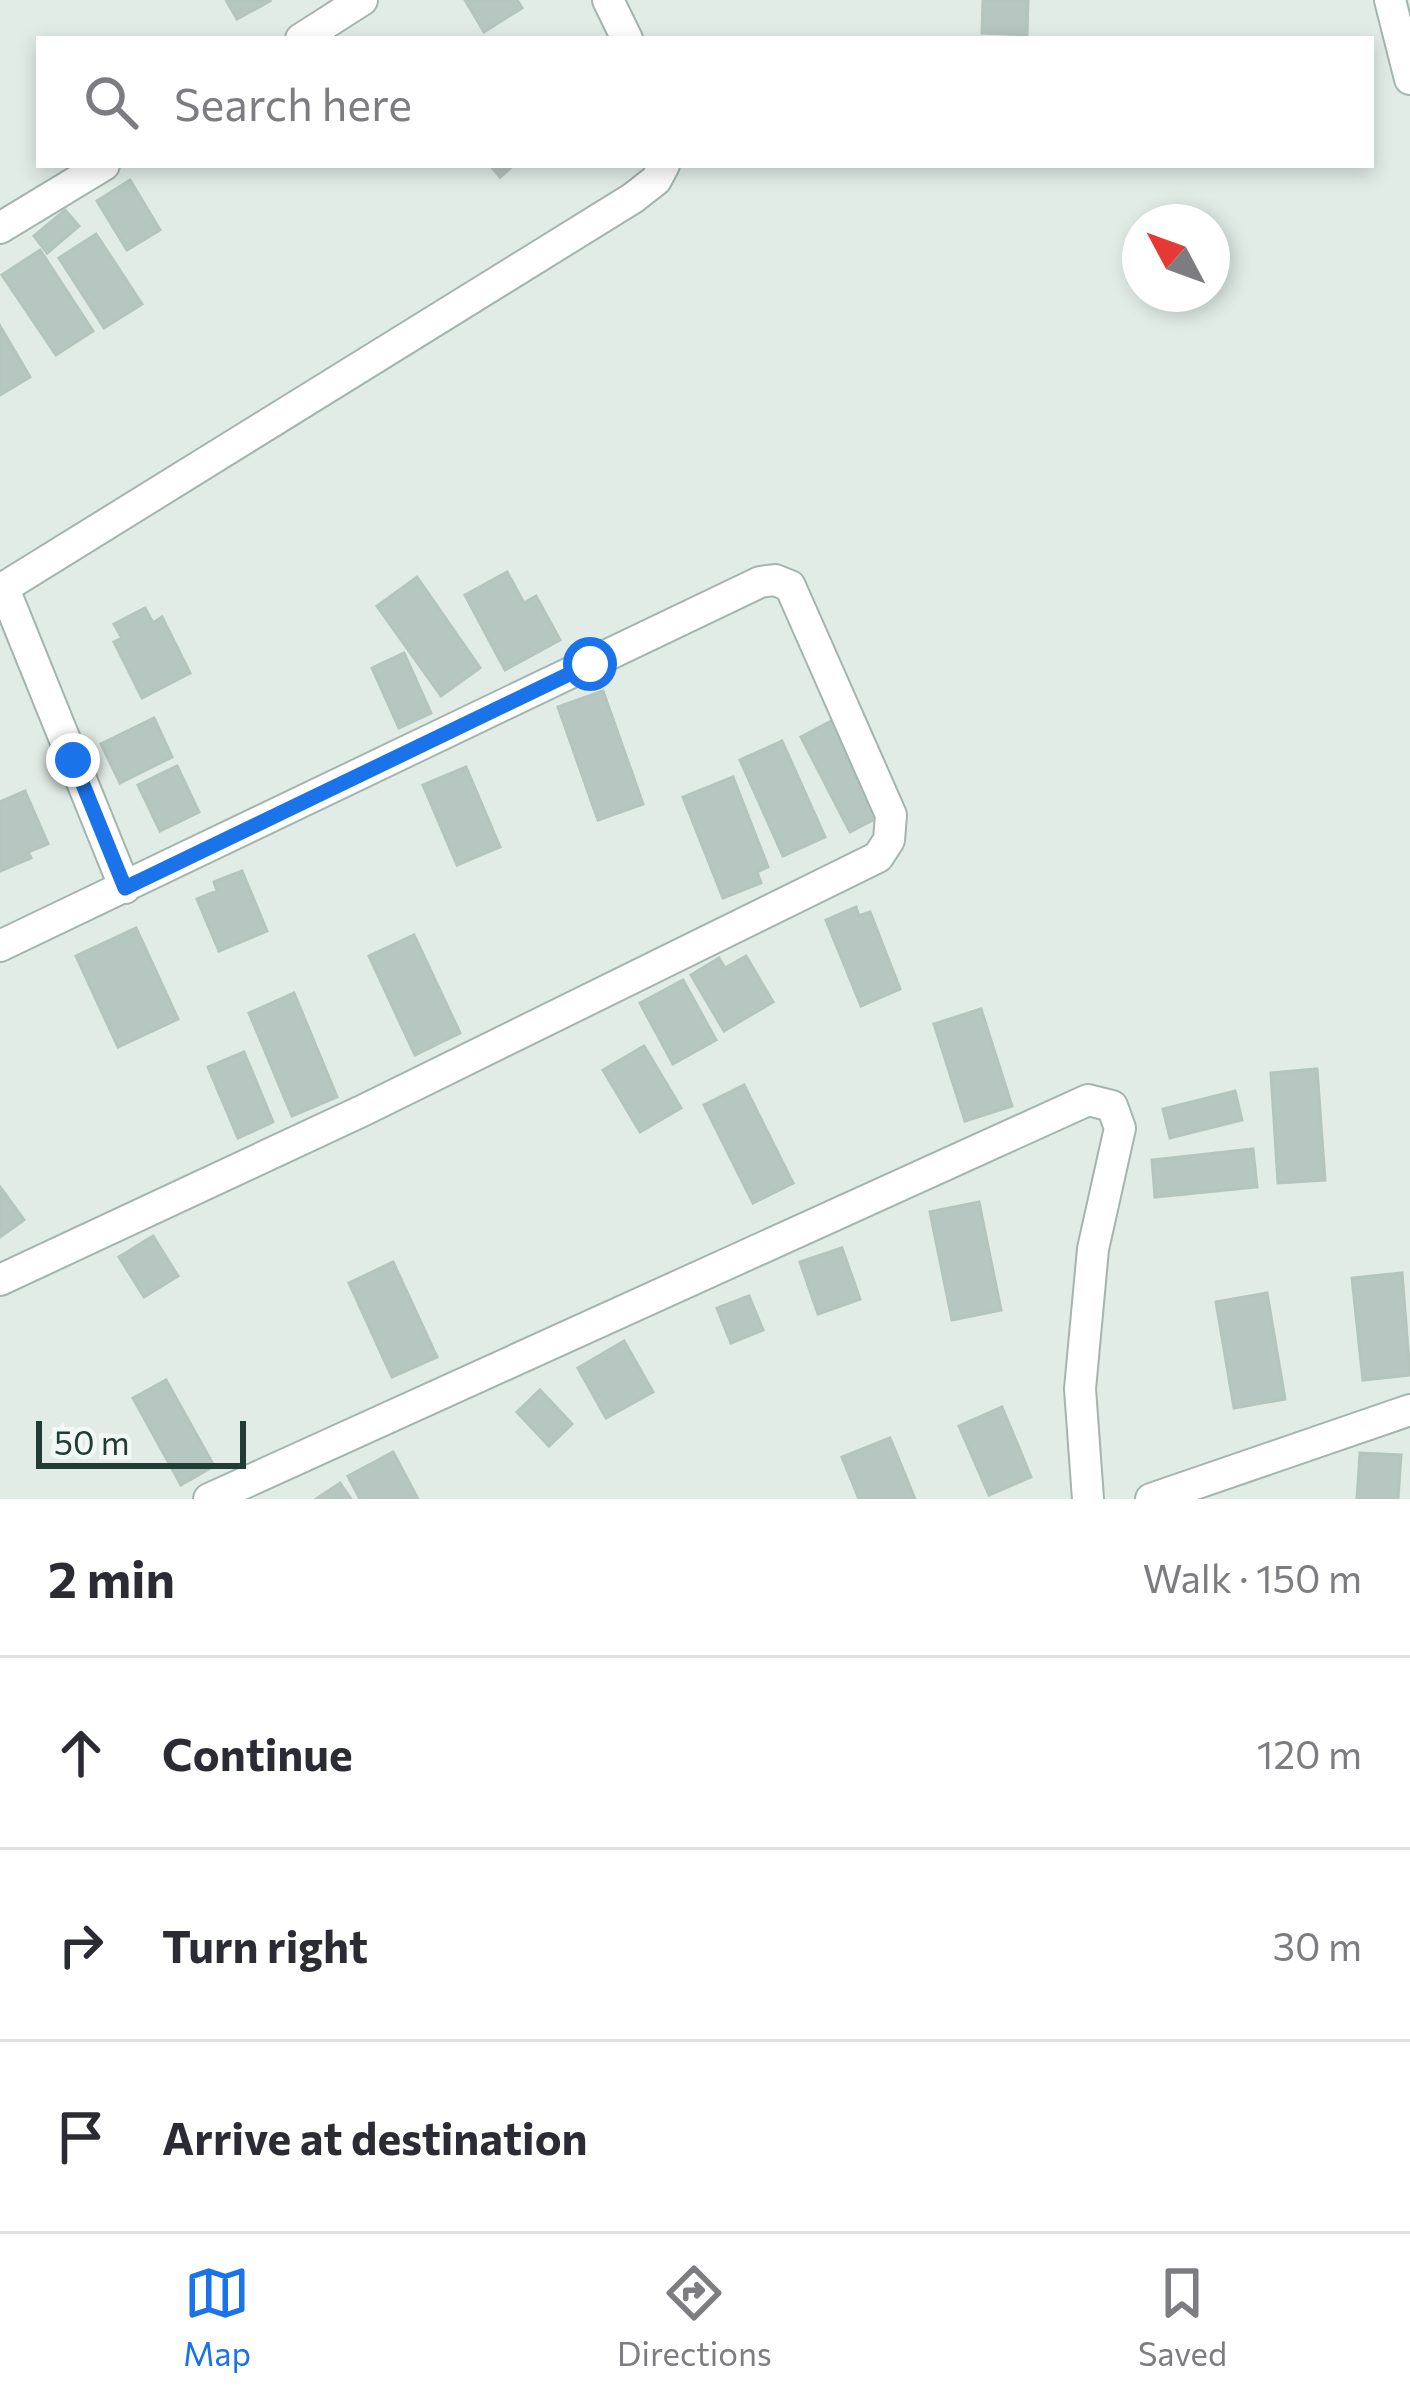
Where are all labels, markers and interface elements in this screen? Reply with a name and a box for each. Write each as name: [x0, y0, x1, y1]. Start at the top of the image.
search box: [36, 36, 1374, 168]
icon: search: [78, 69, 144, 135]
text: Search here: [174, 75, 412, 130]
north arrow: [1122, 204, 1230, 312]
route start: [563, 637, 617, 691]
route end: [46, 733, 100, 787]
scale bar: [36, 1415, 246, 1468]
text: 50 m: [54, 1421, 130, 1462]
text: 2 min: [48, 1546, 175, 1609]
text: Walk · 150 m: [1143, 1553, 1362, 1601]
icon: ahead: [48, 1720, 114, 1786]
text: Continue: [162, 1725, 353, 1780]
text: 120 m: [1257, 1729, 1362, 1777]
icon: right: [48, 1912, 114, 1978]
text: Turn right: [162, 1917, 368, 1972]
text: 30 m: [1273, 1921, 1362, 1969]
icon: arrive: [48, 2104, 114, 2170]
text: Arrive at destination: [162, 2109, 588, 2164]
tab: Map: [183, 2260, 251, 2373]
tab: Directions: [617, 2260, 772, 2373]
tab: Saved: [1138, 2260, 1227, 2373]

